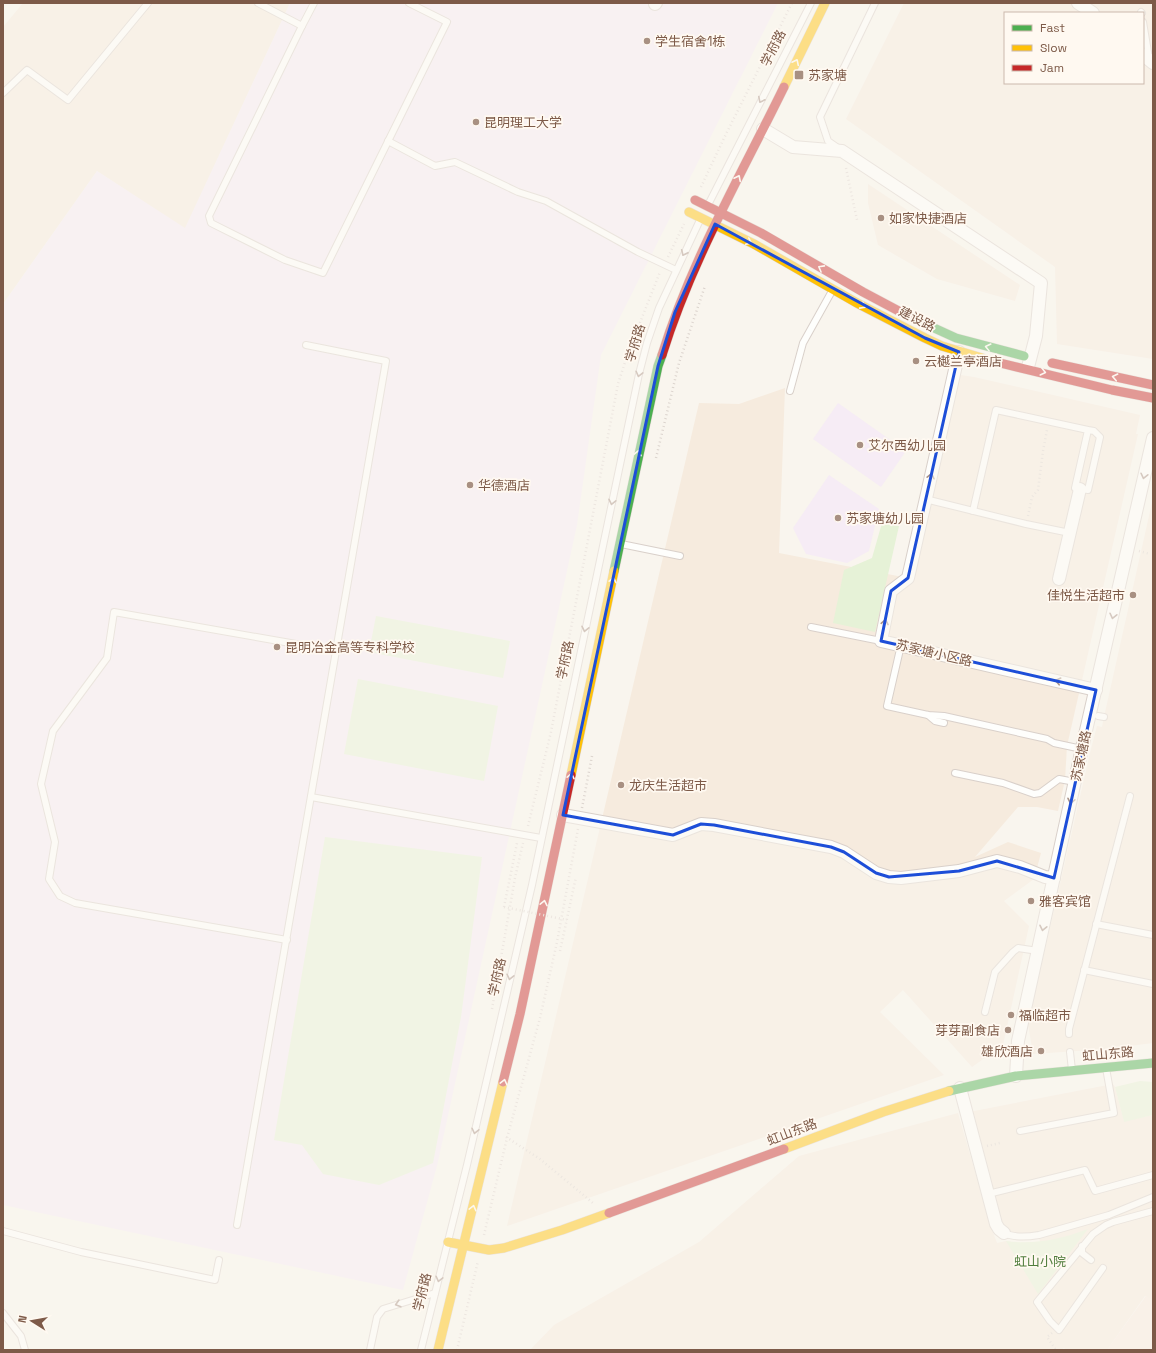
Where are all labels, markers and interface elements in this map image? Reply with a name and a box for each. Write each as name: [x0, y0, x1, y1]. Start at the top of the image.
legend: [1004, 12, 1144, 84]
text: Fast: [1040, 20, 1065, 36]
street label: 学府路: [757, 27, 789, 69]
place label: 学生宿舍1栋: [655, 33, 725, 50]
marker: 学生宿舍1栋: [642, 36, 652, 46]
text: Slow: [1040, 40, 1067, 56]
one-way arrow: [791, 58, 799, 66]
text: Jam: [1040, 60, 1064, 76]
place label: 苏家塘: [808, 67, 847, 84]
marker: 苏家塘: [793, 69, 805, 81]
one-way arrow: [758, 96, 766, 103]
place label: 昆明理工大学: [484, 114, 562, 131]
marker: 昆明理工大学: [471, 117, 481, 127]
one-way arrow: [733, 175, 740, 182]
place label: 如家快捷酒店: [889, 210, 967, 227]
marker: 如家快捷酒店: [876, 213, 886, 223]
one-way arrow: [745, 237, 753, 245]
one-way arrow: [681, 249, 689, 256]
one-way arrow: [818, 266, 825, 273]
one-way arrow: [858, 301, 866, 308]
street label: 建设路: [896, 303, 938, 335]
street label: 学府路: [621, 322, 649, 364]
one-way arrow: [985, 343, 992, 352]
place label: 云樾兰亭酒店: [924, 353, 1002, 370]
marker: 云樾兰亭酒店: [911, 356, 921, 366]
one-way arrow: [1039, 368, 1046, 376]
one-way arrow: [635, 371, 643, 378]
one-way arrow: [1112, 374, 1118, 382]
place label: 艾尔西幼儿园: [868, 437, 946, 454]
marker: 艾尔西幼儿园: [855, 440, 865, 450]
one-way arrow: [634, 450, 642, 456]
one-way arrow: [926, 473, 934, 479]
one-way arrow: [1141, 473, 1149, 479]
place label: 华德酒店: [478, 477, 530, 494]
marker: 华德酒店: [465, 480, 475, 490]
one-way arrow: [608, 498, 616, 505]
place label: 苏家塘幼儿园: [846, 510, 924, 527]
marker: 苏家塘幼儿园: [833, 513, 843, 523]
one-way arrow: [608, 577, 616, 583]
place label: 佳悦生活超市: [1047, 587, 1125, 604]
marker: 佳悦生活超市: [1128, 590, 1138, 600]
one-way arrow: [1109, 613, 1117, 619]
one-way arrow: [880, 619, 888, 626]
one-way arrow: [582, 626, 590, 632]
street label: 苏家塘小区路: [894, 636, 974, 670]
place label: 昆明冶金高等专科学校: [285, 639, 415, 656]
street label: 学府路: [553, 639, 577, 681]
marker: 昆明冶金高等专科学校: [272, 642, 282, 652]
one-way arrow: [1055, 678, 1061, 686]
street label: 苏家塘路: [1067, 729, 1095, 783]
one-way arrow: [566, 773, 575, 779]
place label: 龙庆生活超市: [629, 777, 707, 794]
marker: 龙庆生活超市: [616, 780, 626, 790]
one-way arrow: [1068, 798, 1076, 804]
place label: 雅客宾馆: [1039, 893, 1091, 910]
marker: 雅客宾馆: [1026, 896, 1036, 906]
one-way arrow: [539, 900, 547, 906]
one-way arrow: [1040, 925, 1048, 931]
street label: 学府路: [484, 956, 510, 998]
one-way arrow: [507, 974, 515, 980]
place label: 福临超市: [1019, 1007, 1071, 1024]
marker: 福临超市: [1006, 1010, 1016, 1020]
place label: 芽芽副食店: [935, 1022, 1000, 1039]
marker: 芽芽副食店: [1003, 1025, 1013, 1035]
place label: 雄欣酒店: [981, 1043, 1033, 1060]
street label: 虹山东路: [1081, 1043, 1135, 1065]
marker: 雄欣酒店: [1036, 1046, 1046, 1056]
one-way arrow: [499, 1078, 508, 1085]
street label: 虹山东路: [765, 1115, 819, 1149]
one-way arrow: [471, 1128, 479, 1134]
one-way arrow: [468, 1205, 477, 1212]
park label: 虹山小院: [1014, 1253, 1066, 1270]
street label: 学府路: [409, 1271, 435, 1313]
one-way arrow: [435, 1276, 443, 1283]
one-way arrow: [395, 1299, 402, 1308]
north arrow: [12, 1301, 52, 1341]
text: N: [15, 1314, 30, 1324]

